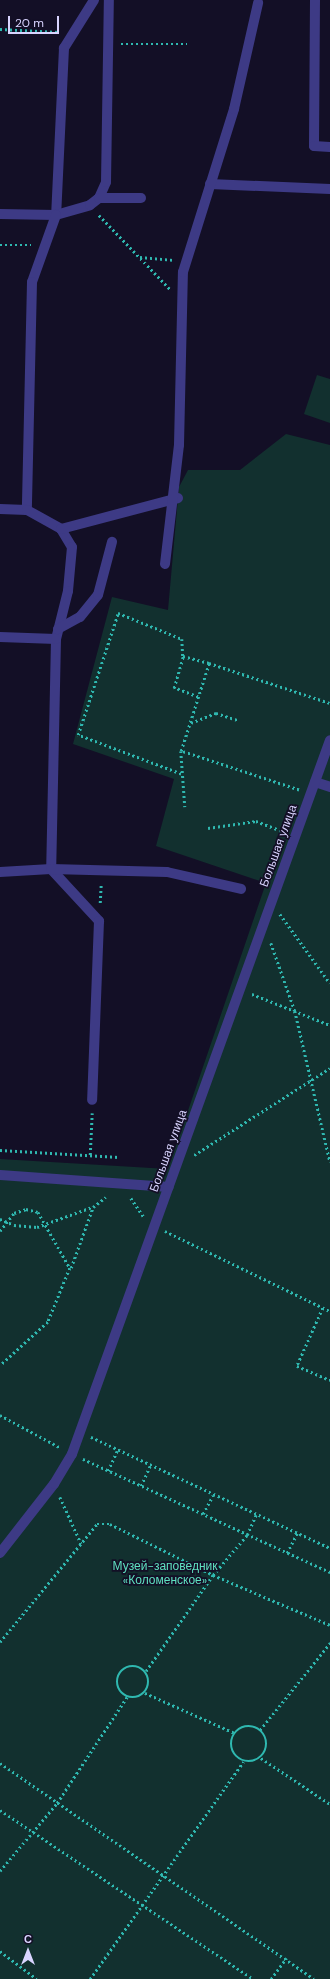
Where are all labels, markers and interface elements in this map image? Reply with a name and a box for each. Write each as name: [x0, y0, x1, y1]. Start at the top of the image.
scale bar: [10, 8, 61, 34]
text: 20 m: [15, 15, 44, 31]
street label: Большая улица: [257, 803, 301, 889]
street label: Большая улица: [147, 1108, 191, 1194]
park label: Музей-заповедник «Коломенское»: [113, 1560, 217, 1588]
north arrow: [8, 1931, 48, 1971]
text: С: [24, 1932, 32, 1946]

